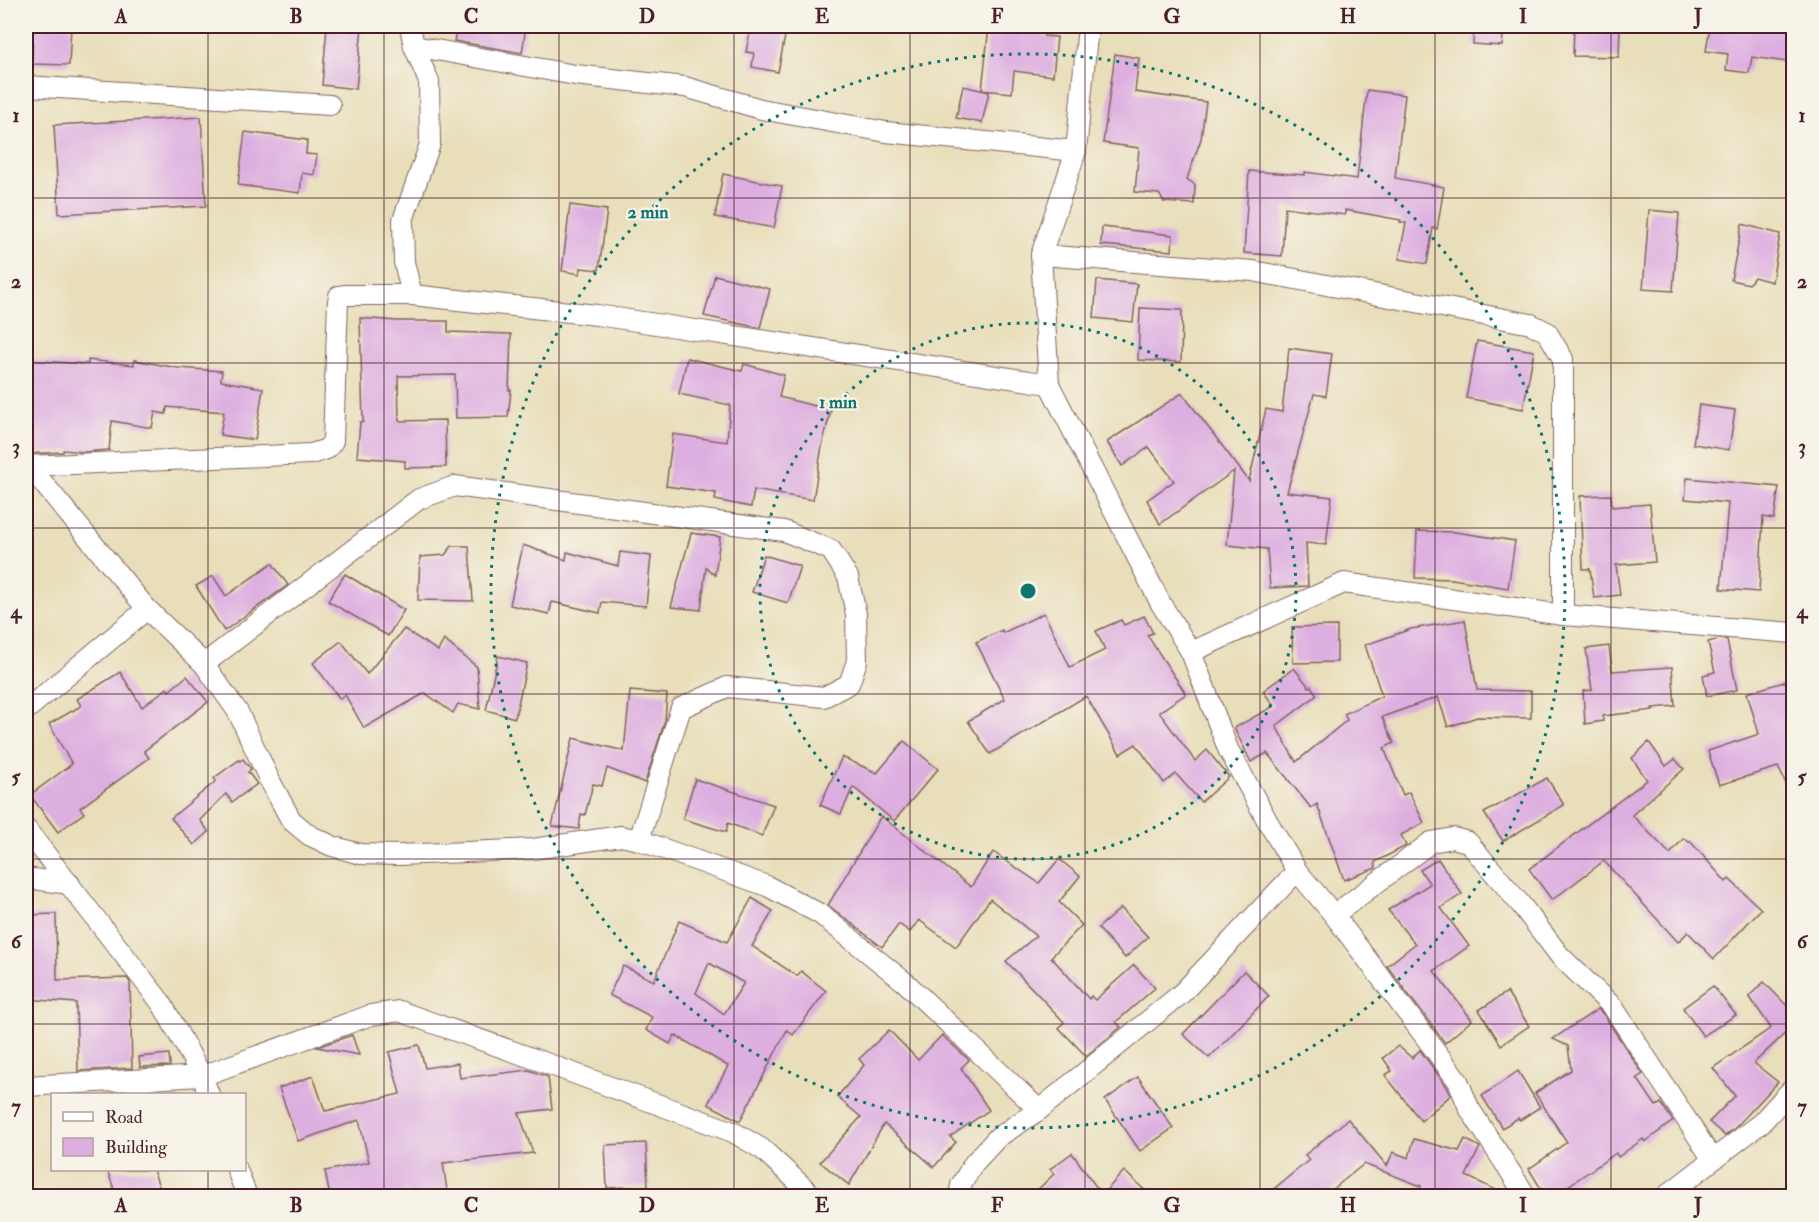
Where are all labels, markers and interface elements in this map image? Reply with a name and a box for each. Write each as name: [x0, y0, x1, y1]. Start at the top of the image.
text: A: [114, 4, 128, 29]
text: B: [289, 4, 303, 29]
text: C: [464, 4, 478, 29]
text: D: [639, 4, 655, 29]
text: E: [815, 4, 830, 29]
text: F: [991, 4, 1004, 29]
text: G: [1164, 4, 1181, 29]
text: H: [1340, 4, 1356, 29]
text: I: [1519, 4, 1527, 29]
text: J: [1693, 4, 1702, 29]
text: 1: [12, 103, 20, 128]
text: 1: [1798, 103, 1806, 128]
text: 2 min: [628, 201, 669, 224]
text: 2: [11, 269, 21, 294]
text: 2: [1797, 269, 1807, 294]
text: 1 min: [819, 391, 858, 414]
text: 3: [12, 434, 20, 459]
text: 3: [1798, 434, 1806, 459]
centre of rings: [1018, 581, 1038, 601]
text: 4: [10, 599, 23, 624]
text: 4: [1796, 599, 1809, 624]
text: 5: [12, 764, 22, 789]
text: 5: [1798, 764, 1808, 789]
text: 6: [11, 929, 23, 954]
text: 6: [1797, 929, 1809, 954]
legend: [51, 1093, 246, 1171]
text: 7: [11, 1094, 21, 1119]
text: 7: [1797, 1094, 1807, 1119]
text: Road: [105, 1106, 143, 1129]
text: Building: [105, 1136, 168, 1159]
text: A: [114, 1193, 128, 1218]
text: B: [289, 1193, 303, 1218]
text: C: [464, 1193, 478, 1218]
text: D: [639, 1193, 655, 1218]
text: E: [815, 1193, 830, 1218]
text: F: [991, 1193, 1004, 1218]
text: G: [1164, 1193, 1181, 1218]
text: H: [1340, 1193, 1356, 1218]
text: I: [1519, 1193, 1527, 1218]
text: J: [1693, 1193, 1702, 1218]

